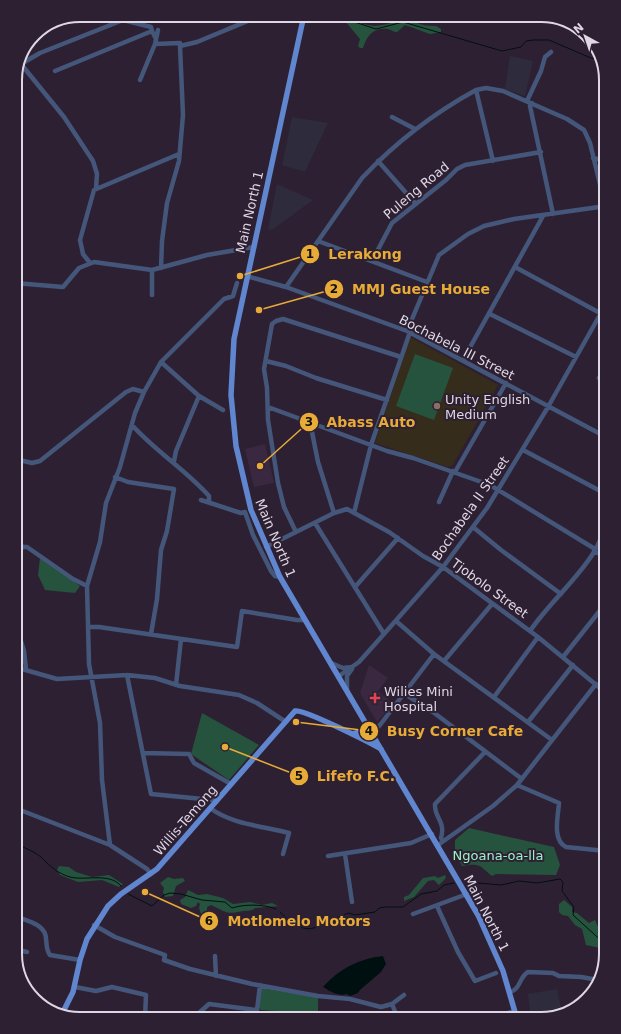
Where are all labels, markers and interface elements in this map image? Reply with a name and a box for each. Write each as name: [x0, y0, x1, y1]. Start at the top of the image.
north arrow: [565, 16, 605, 56]
text: N: [571, 21, 587, 37]
street label: Puleng Road: [381, 159, 452, 222]
street label: Main North 1: [233, 170, 266, 255]
callout: Lerakong: [300, 241, 410, 267]
text: Lerakong: [328, 246, 402, 262]
text: 1: [306, 247, 314, 261]
callout: MMJ Guest House: [324, 276, 498, 302]
text: MMJ Guest House: [352, 281, 490, 297]
text: 2: [330, 282, 338, 296]
street label: Bochabela III Street: [397, 312, 517, 383]
place label: Unity English Medium: [445, 392, 530, 422]
marker: Unity English Medium: [432, 401, 442, 411]
callout: Abass Auto: [299, 409, 424, 435]
text: Abass Auto: [327, 414, 416, 430]
text: 3: [305, 415, 313, 429]
street label: Bochabela II Street: [429, 453, 512, 563]
street label: Main North 1: [252, 497, 299, 580]
street label: Tjobolo Street: [448, 555, 531, 621]
place label: Wilies Mini Hospital: [384, 684, 453, 714]
marker: Wilies Mini Hospital: [369, 692, 381, 704]
callout: Busy Corner Cafe: [359, 718, 532, 744]
text: Busy Corner Cafe: [387, 723, 523, 739]
text: 4: [365, 724, 373, 738]
callout: Lifefo F.C.: [289, 763, 404, 789]
text: Lifefo F.C.: [317, 768, 395, 784]
text: 5: [295, 769, 303, 783]
street label: Willis-Temong: [151, 782, 220, 859]
park label: Ngoana-oa-lla: [453, 848, 543, 863]
street label: Main North 1: [461, 872, 512, 954]
callout: Motlomelo Motors: [199, 908, 378, 934]
text: Motlomelo Motors: [227, 913, 371, 929]
text: 6: [205, 914, 213, 928]

